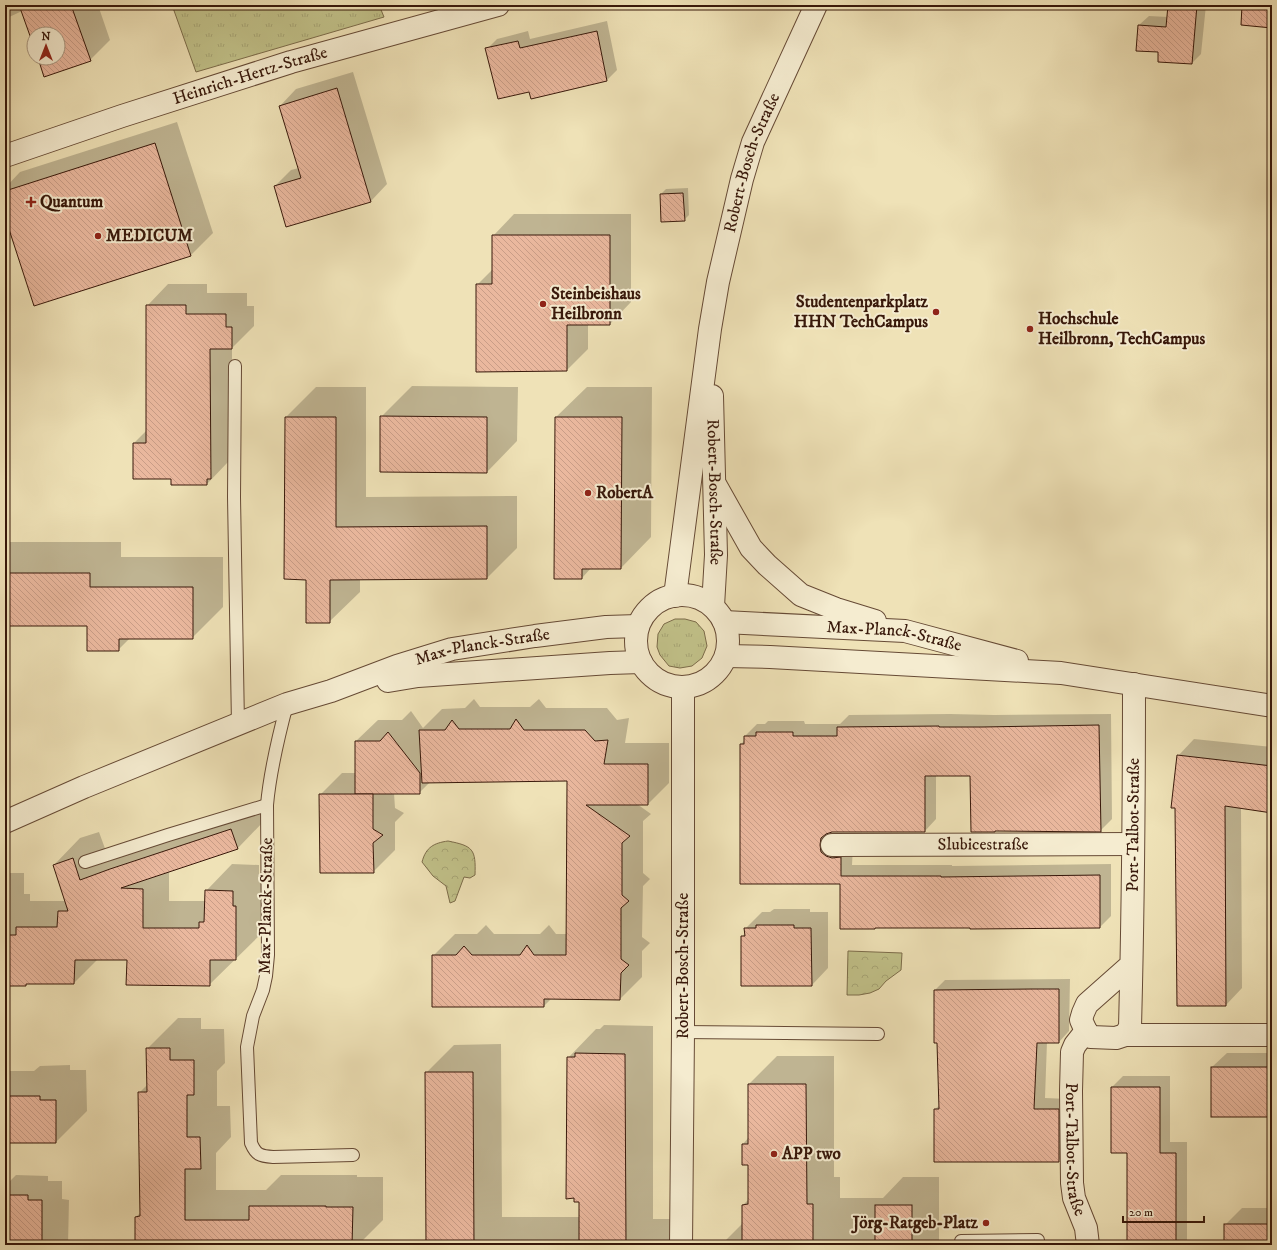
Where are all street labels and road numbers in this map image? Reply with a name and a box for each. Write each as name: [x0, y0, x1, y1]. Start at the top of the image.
street label: Heinrich-Hertz-Straße: [170, 42, 330, 110]
street label: Robert-Bosch-Straße: [719, 89, 785, 235]
street label: Robert-Bosch-Straße: [702, 419, 727, 566]
street label: Max-Planck-Straße: [826, 616, 964, 657]
street label: Max-Planck-Straße: [412, 623, 551, 671]
street label: Port-Talbot-Straße: [1122, 758, 1145, 892]
street label: Slubicestraße: [937, 833, 1029, 856]
street label: Max-Planck-Straße: [254, 837, 278, 975]
street label: Robert-Bosch-Straße: [672, 893, 694, 1039]
street label: Port-Talbot-Straße: [1060, 1082, 1091, 1219]

